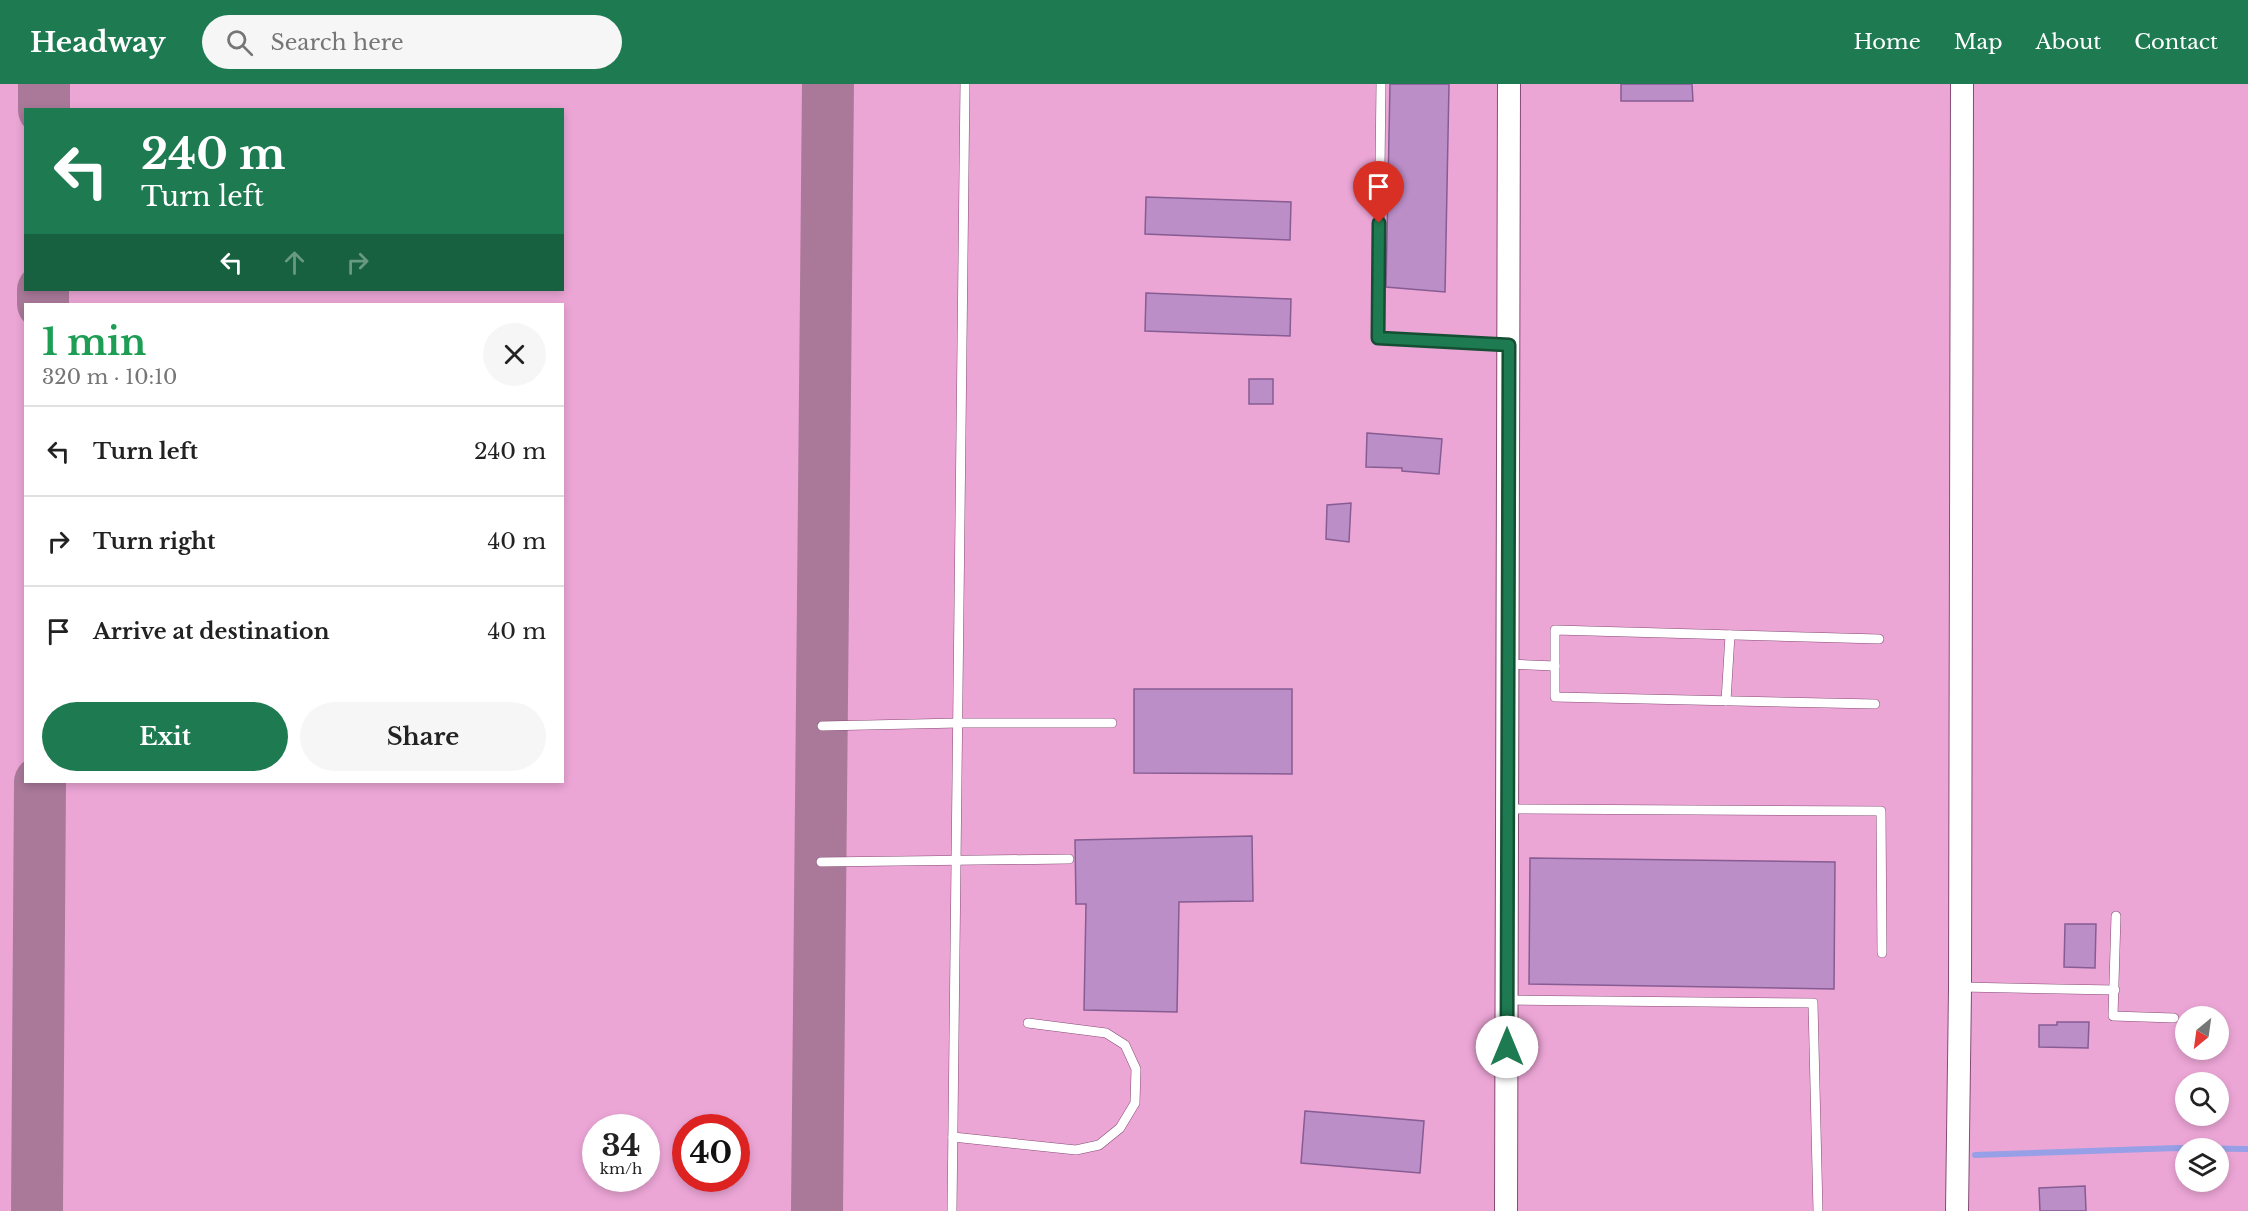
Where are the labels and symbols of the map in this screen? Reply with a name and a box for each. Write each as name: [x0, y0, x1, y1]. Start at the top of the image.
pin: [1353, 161, 1404, 223]
north arrow: [2175, 1006, 2229, 1060]
position arrow: [1475, 1015, 1539, 1079]
speed limit sign: 40: [672, 1114, 750, 1192]

